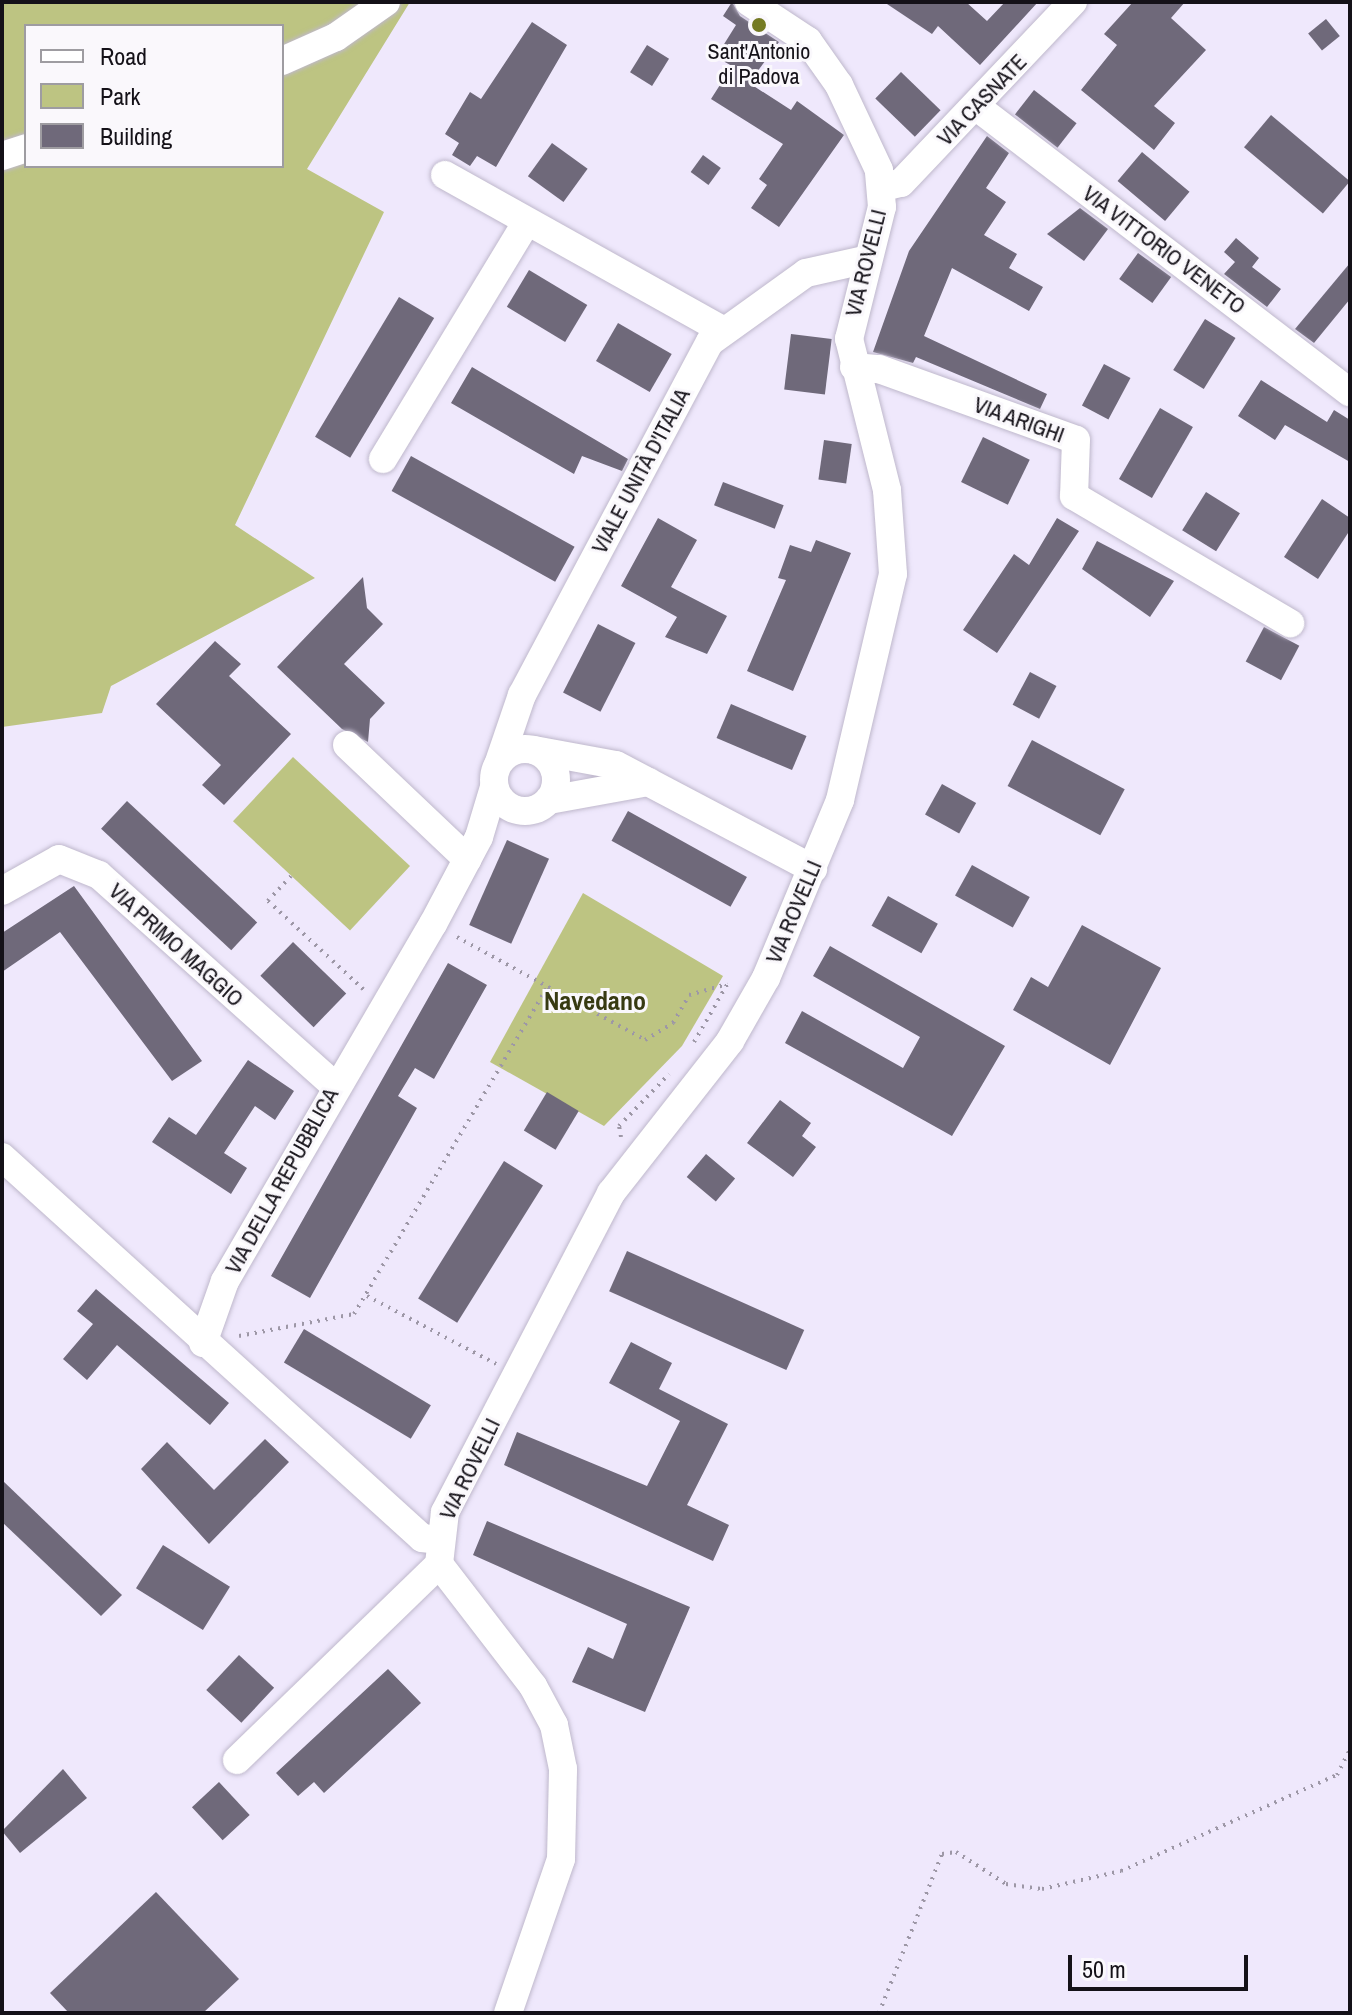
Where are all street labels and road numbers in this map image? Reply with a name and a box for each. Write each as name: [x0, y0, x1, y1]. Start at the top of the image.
street label: VIA CASNATE: [932, 48, 1032, 152]
street label: VIA VITTORIO VENETO: [1077, 180, 1251, 320]
street label: VIA ROVELLI: [840, 206, 892, 320]
street label: VIALE UNITÀ D'ITALIA: [586, 383, 696, 559]
street label: VIA ARIGHI: [969, 391, 1069, 449]
street label: VIA ROVELLI: [760, 856, 828, 968]
street label: VIA PRIMO MAGGIO: [103, 877, 249, 1013]
street label: VIA DELLA REPUBBLICA: [219, 1083, 345, 1279]
street label: VIA ROVELLI: [434, 1414, 506, 1524]

